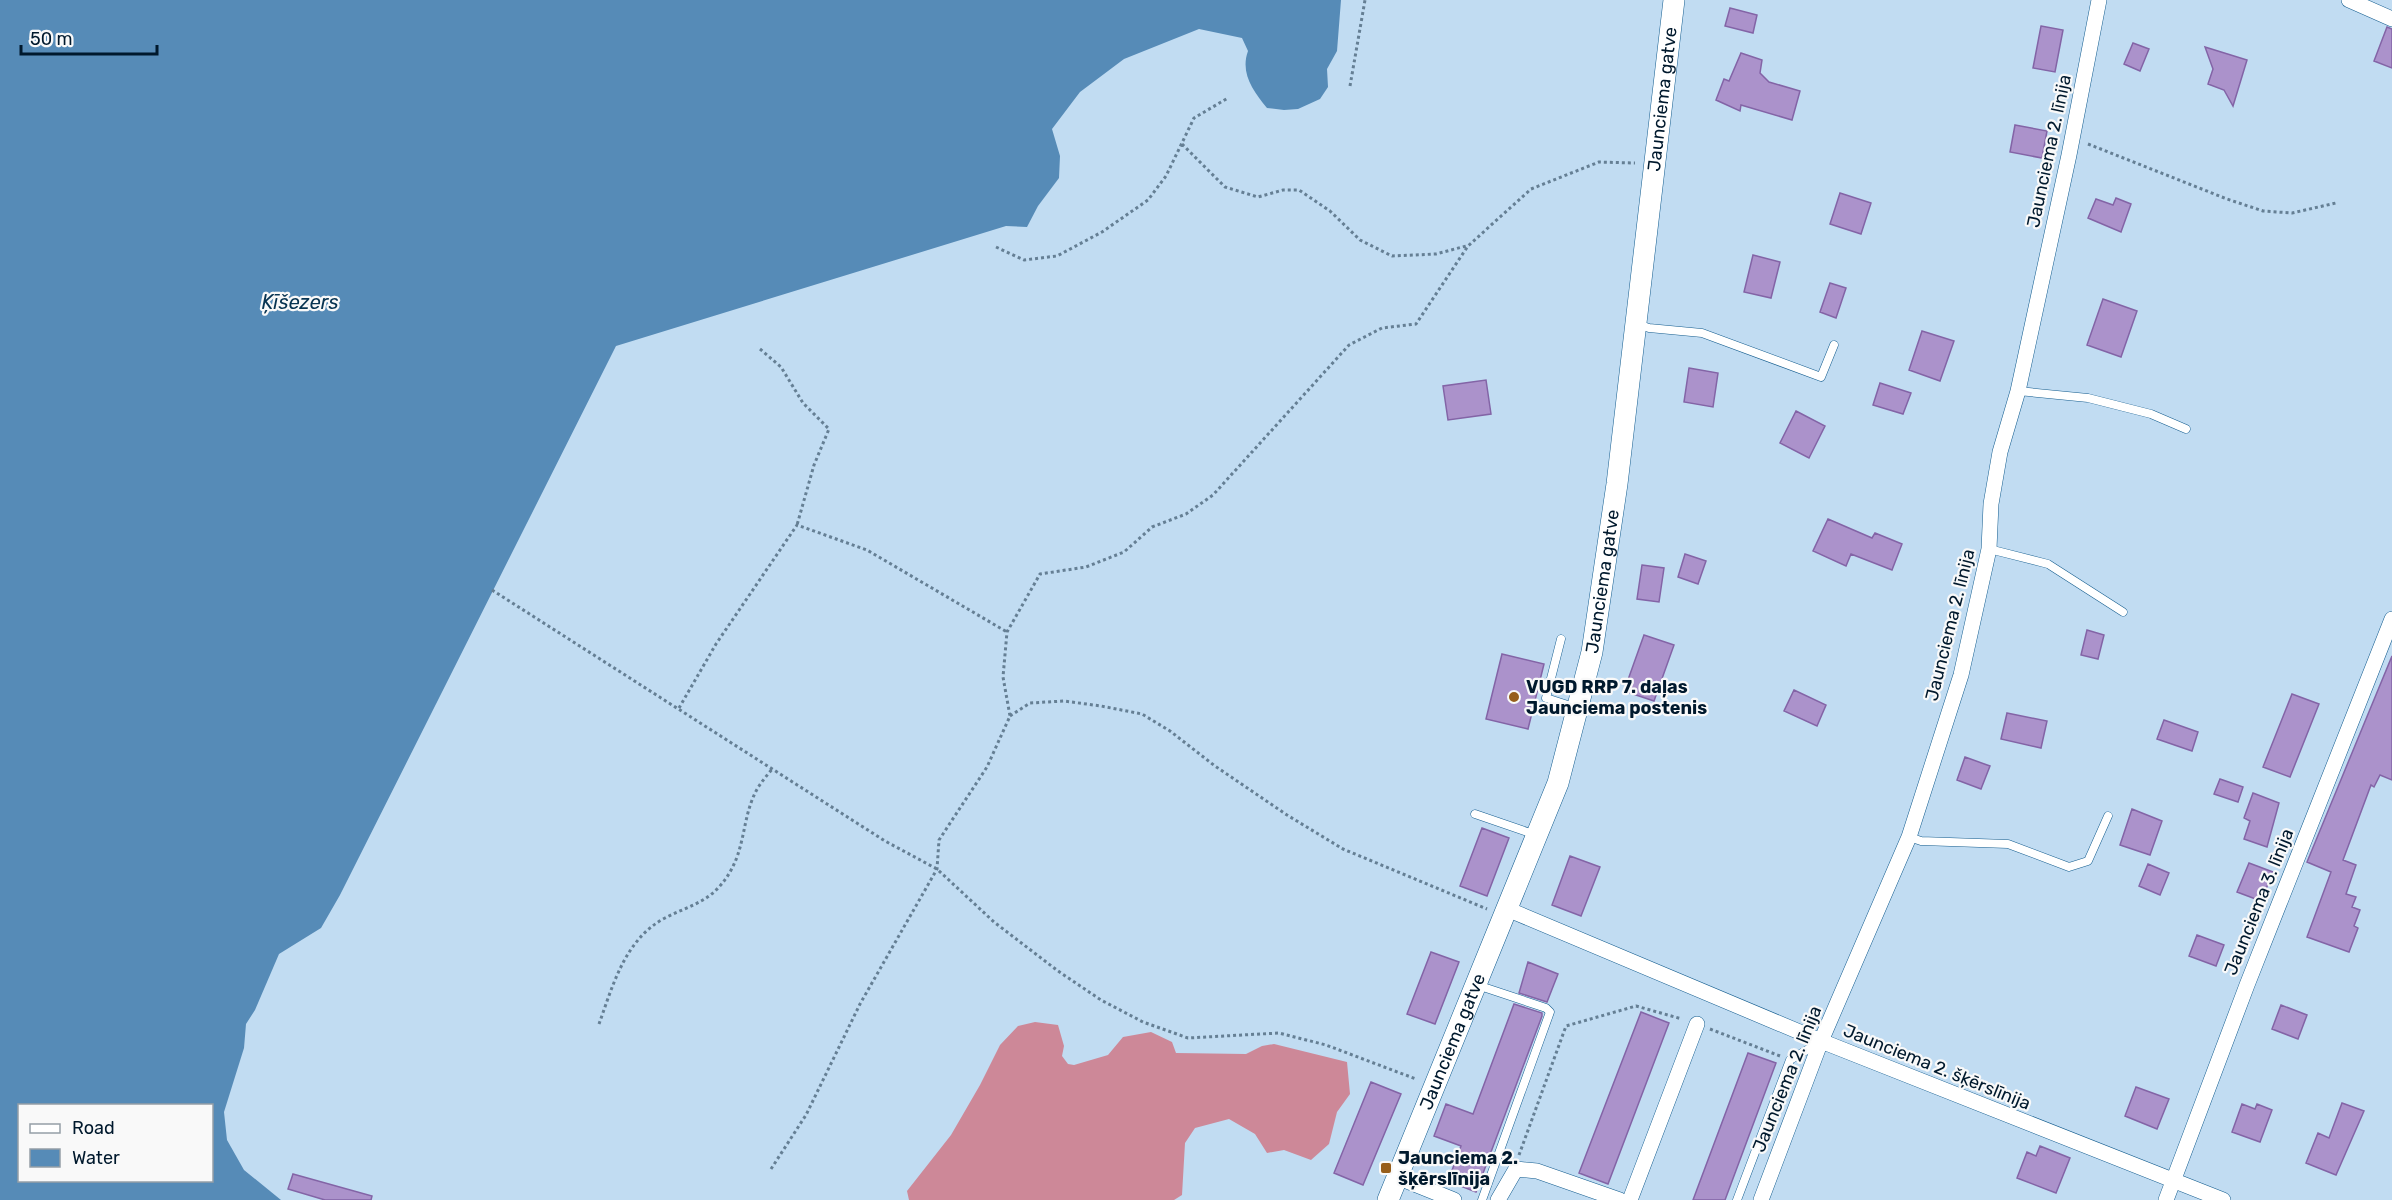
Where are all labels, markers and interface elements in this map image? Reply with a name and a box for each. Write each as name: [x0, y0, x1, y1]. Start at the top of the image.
scale bar: [21, 18, 158, 56]
street label: Jaunciema gatve: [1643, 26, 1682, 173]
text: 50 m: [30, 28, 73, 50]
street label: Jaunciema 2. līnija: [2022, 73, 2076, 229]
water label: Ķīšezers: [261, 290, 339, 314]
street label: Jaunciema gatve: [1581, 508, 1624, 655]
street label: Jaunciema 2. līnija: [1920, 547, 1980, 703]
place label: VUGD RRP 7. daļas Jaunciema postenis: [1526, 676, 1707, 719]
marker: VUGD RRP 7. daļas Jaunciema postenis: [1507, 690, 1521, 704]
street label: Jaunciema 3. līnija: [2220, 826, 2298, 978]
street label: Jaunciema gatve: [1415, 970, 1490, 1113]
street label: Jaunciema 2. līnija: [1748, 1003, 1826, 1155]
street label: Jaunciema 2. šķērslīnija: [1840, 1019, 2034, 1115]
legend: [18, 1104, 213, 1182]
text: Road: [72, 1117, 115, 1139]
text: Water: [72, 1147, 120, 1169]
place label: Jaunciema 2. šķērslīnija: [1398, 1147, 1518, 1190]
marker: Jaunciema 2. šķērslīnija: [1379, 1161, 1393, 1175]

